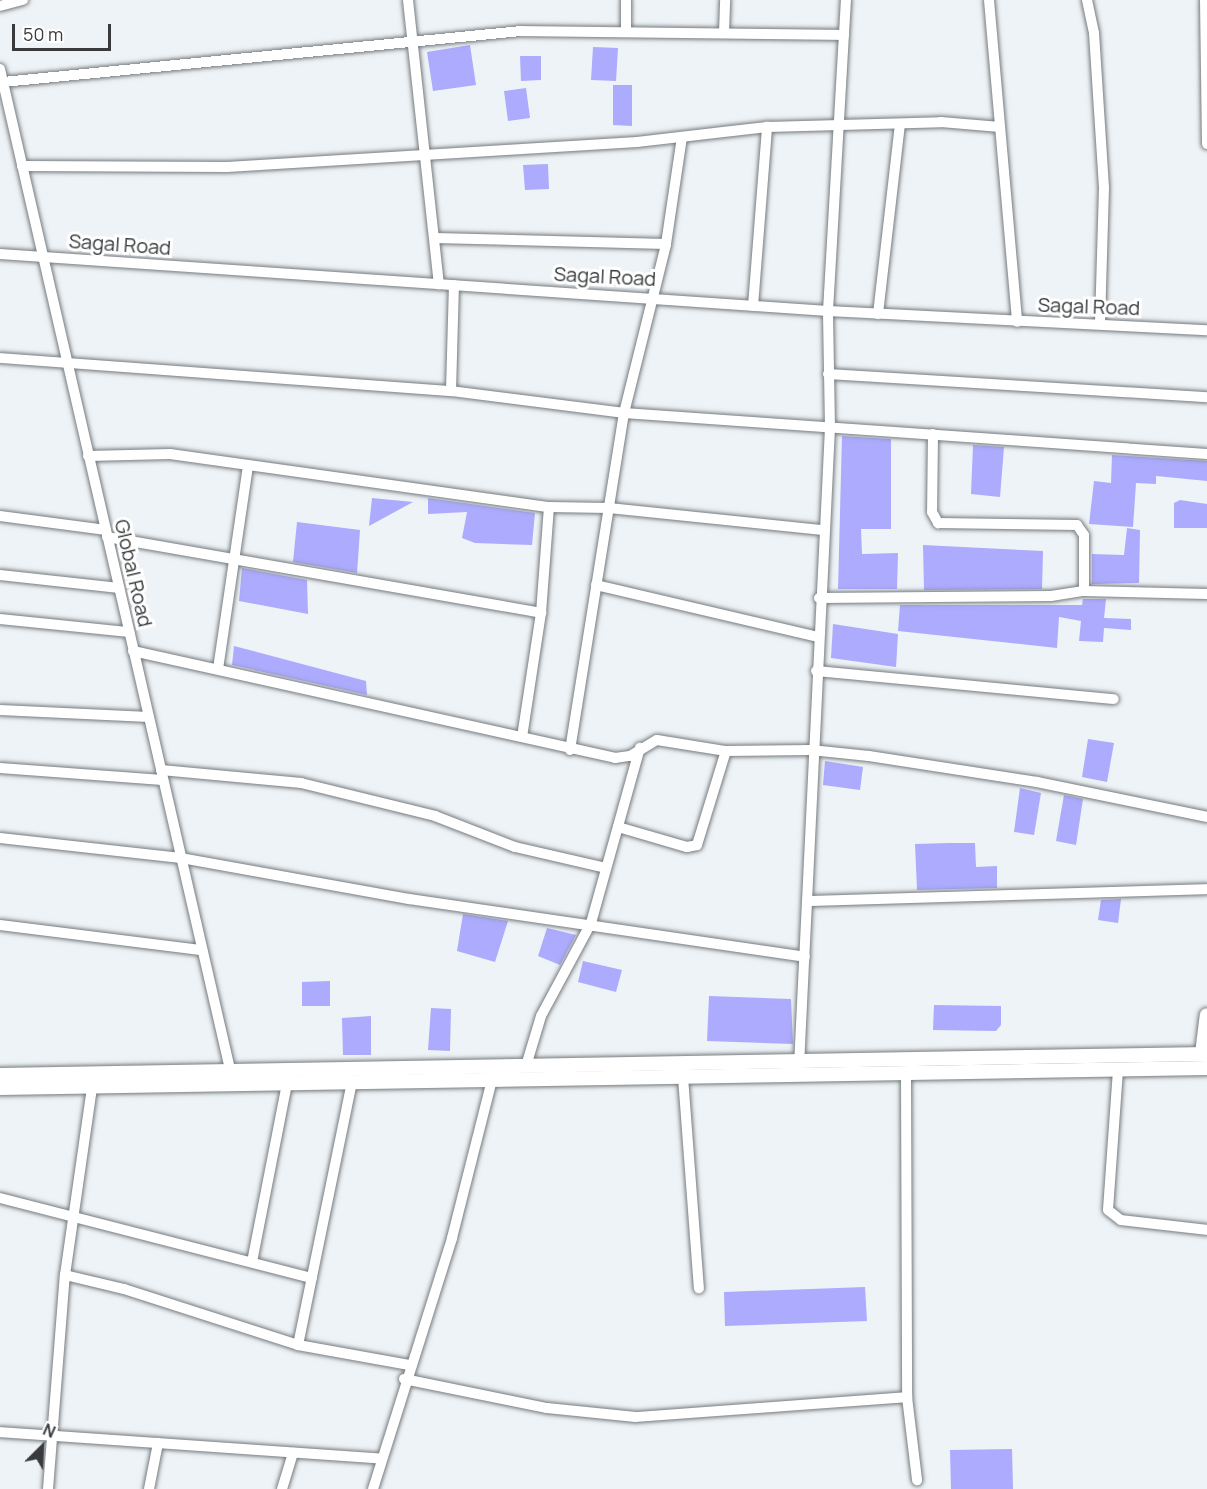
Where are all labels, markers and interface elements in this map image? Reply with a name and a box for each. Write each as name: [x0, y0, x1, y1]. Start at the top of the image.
scale bar: [15, 12, 114, 50]
text: 50 m: [23, 22, 63, 46]
street label: Sagal Road: [68, 228, 172, 260]
street label: Sagal Road: [553, 261, 657, 291]
street label: Sagal Road: [1037, 292, 1141, 320]
street label: Global Road: [110, 517, 158, 629]
north arrow: [12, 1417, 72, 1477]
text: N: [40, 1418, 59, 1443]

